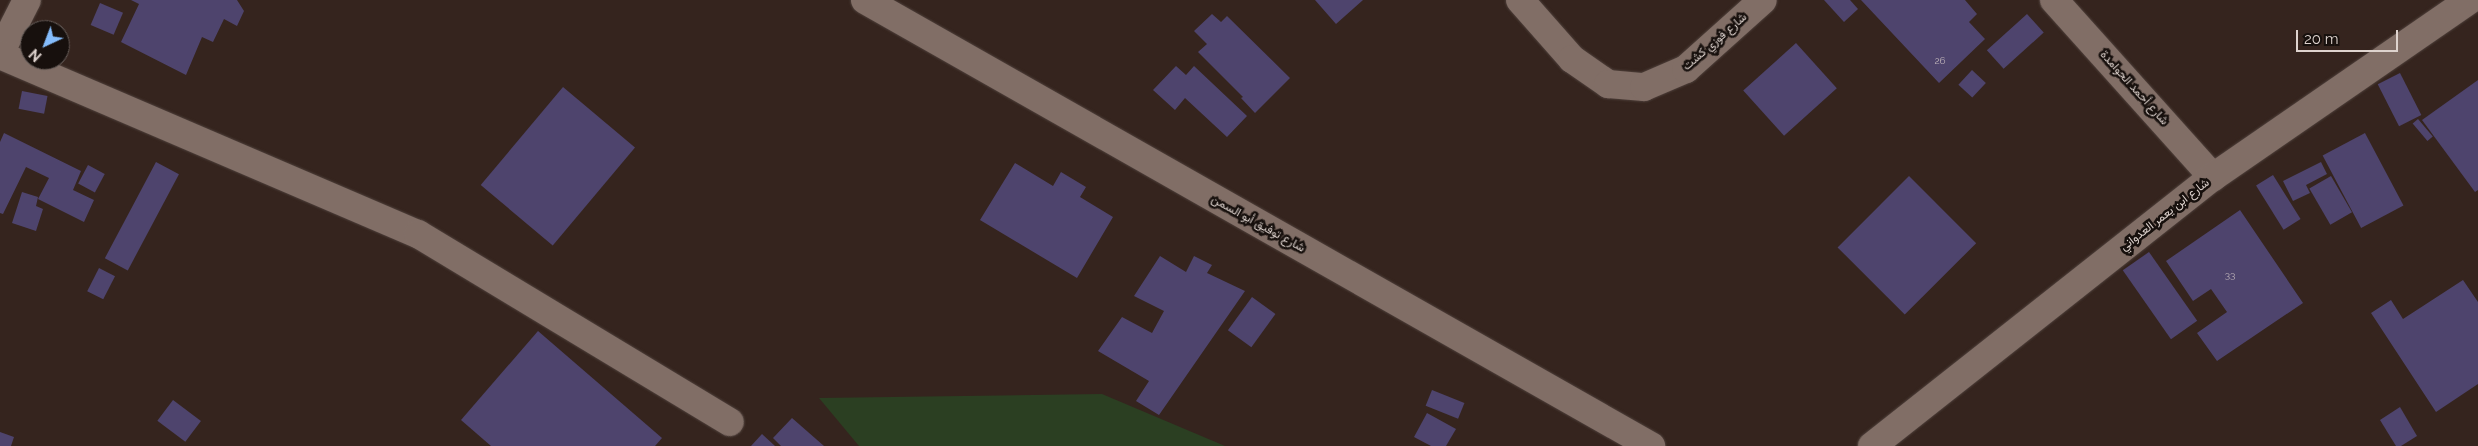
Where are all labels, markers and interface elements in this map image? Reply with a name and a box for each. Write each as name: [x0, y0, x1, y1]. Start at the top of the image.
street label: شارع فوزي كشت: [1680, 10, 1750, 74]
north arrow: [20, 20, 70, 70]
scale bar: [2298, 20, 2400, 52]
text: 20 m: [2304, 30, 2339, 48]
text: N: [26, 46, 45, 65]
street label: شارع أحمد الحوامدة: [2097, 48, 2171, 128]
house number: 26: [1934, 55, 1946, 67]
street label: شارع ابن يعمر العدواني: [2118, 176, 2212, 254]
street label: شارع توفيق أبو السمن: [1209, 192, 1307, 256]
house number: 33: [2225, 269, 2235, 281]

